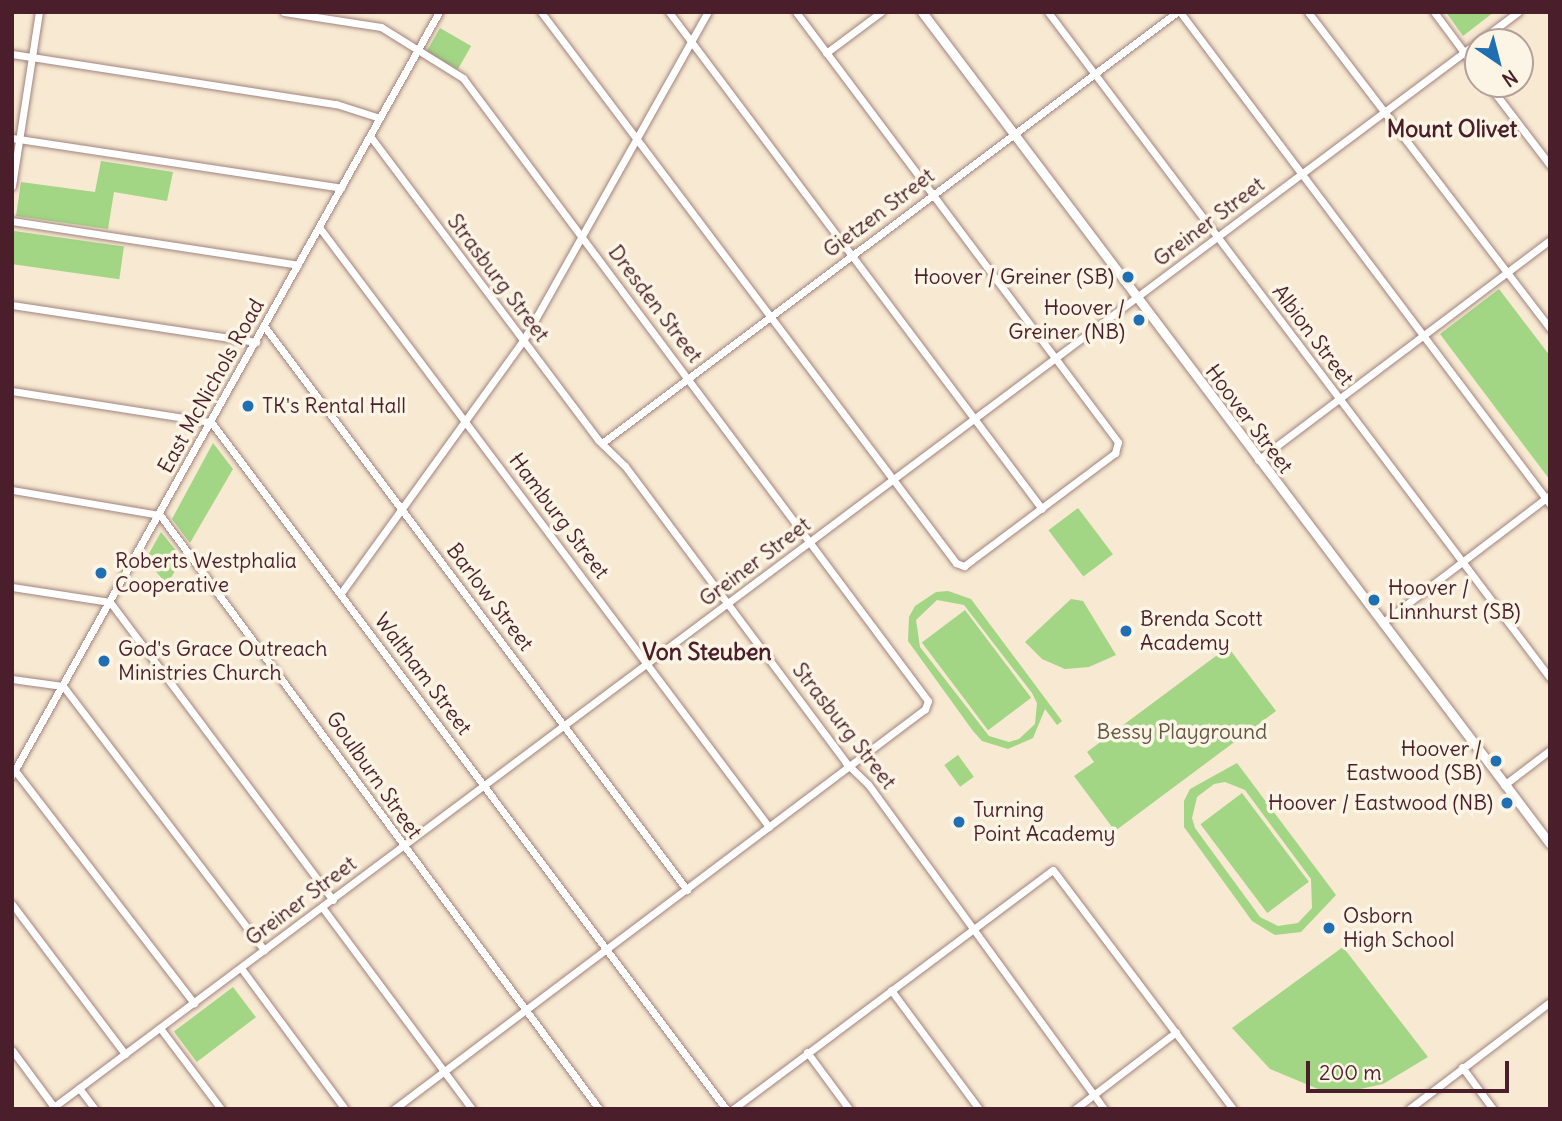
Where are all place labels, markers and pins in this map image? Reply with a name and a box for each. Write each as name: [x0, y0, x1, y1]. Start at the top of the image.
place label: Hoover / Greiner (SB): [914, 264, 1114, 290]
marker: Hoover / Greiner (SB): [1120, 269, 1136, 285]
place label: Hoover / Greiner (NB): [1008, 295, 1125, 345]
marker: Hoover / Greiner (NB): [1131, 312, 1147, 328]
place label: TK's Rental Hall: [262, 393, 406, 419]
marker: TK's Rental Hall: [240, 398, 256, 414]
place label: Roberts Westphalia Cooperative: [115, 548, 297, 598]
marker: Roberts Westphalia Cooperative: [93, 565, 109, 581]
place label: Hoover / Linnhurst (SB): [1388, 575, 1521, 625]
marker: Hoover / Linnhurst (SB): [1366, 592, 1382, 608]
place label: Brenda Scott Academy: [1140, 606, 1262, 656]
marker: Brenda Scott Academy: [1118, 623, 1134, 639]
place label: God's Grace Outreach Ministries Church: [118, 636, 327, 686]
marker: God's Grace Outreach Ministries Church: [96, 653, 112, 669]
place label: Hoover / Eastwood (SB): [1346, 736, 1482, 786]
marker: Hoover / Eastwood (SB): [1488, 753, 1504, 769]
place label: Hoover / Eastwood (NB): [1268, 790, 1493, 816]
marker: Hoover / Eastwood (NB): [1499, 795, 1515, 811]
place label: Turning Point Academy: [973, 797, 1115, 847]
marker: Turning Point Academy: [951, 814, 967, 830]
place label: Osborn High School: [1343, 903, 1454, 953]
marker: Osborn High School: [1321, 920, 1337, 936]

